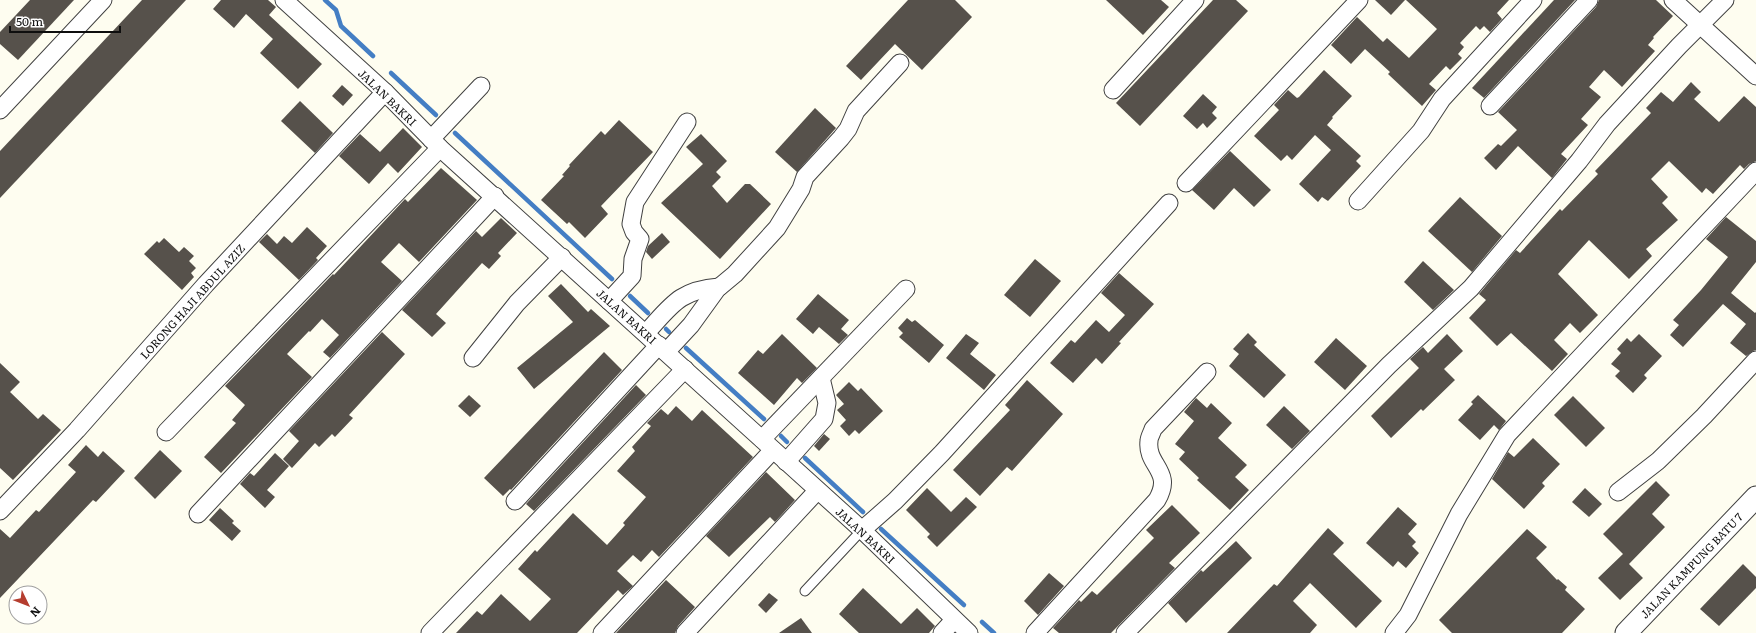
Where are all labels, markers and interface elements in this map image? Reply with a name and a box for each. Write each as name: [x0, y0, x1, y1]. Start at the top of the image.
scale bar: [10, 8, 120, 34]
text: 50 m: [16, 12, 43, 30]
street label: JALAN BAKRI: [355, 65, 421, 129]
street label: LORONG HAJI ABDUL AZIZ: [136, 240, 248, 362]
street label: JALAN BAKRI: [593, 285, 661, 347]
street label: JALAN BAKRI: [833, 503, 899, 567]
street label: JALAN KAMPUNG BATU 7: [1636, 508, 1746, 621]
north arrow: [8, 585, 48, 625]
text: N: [27, 604, 45, 621]

